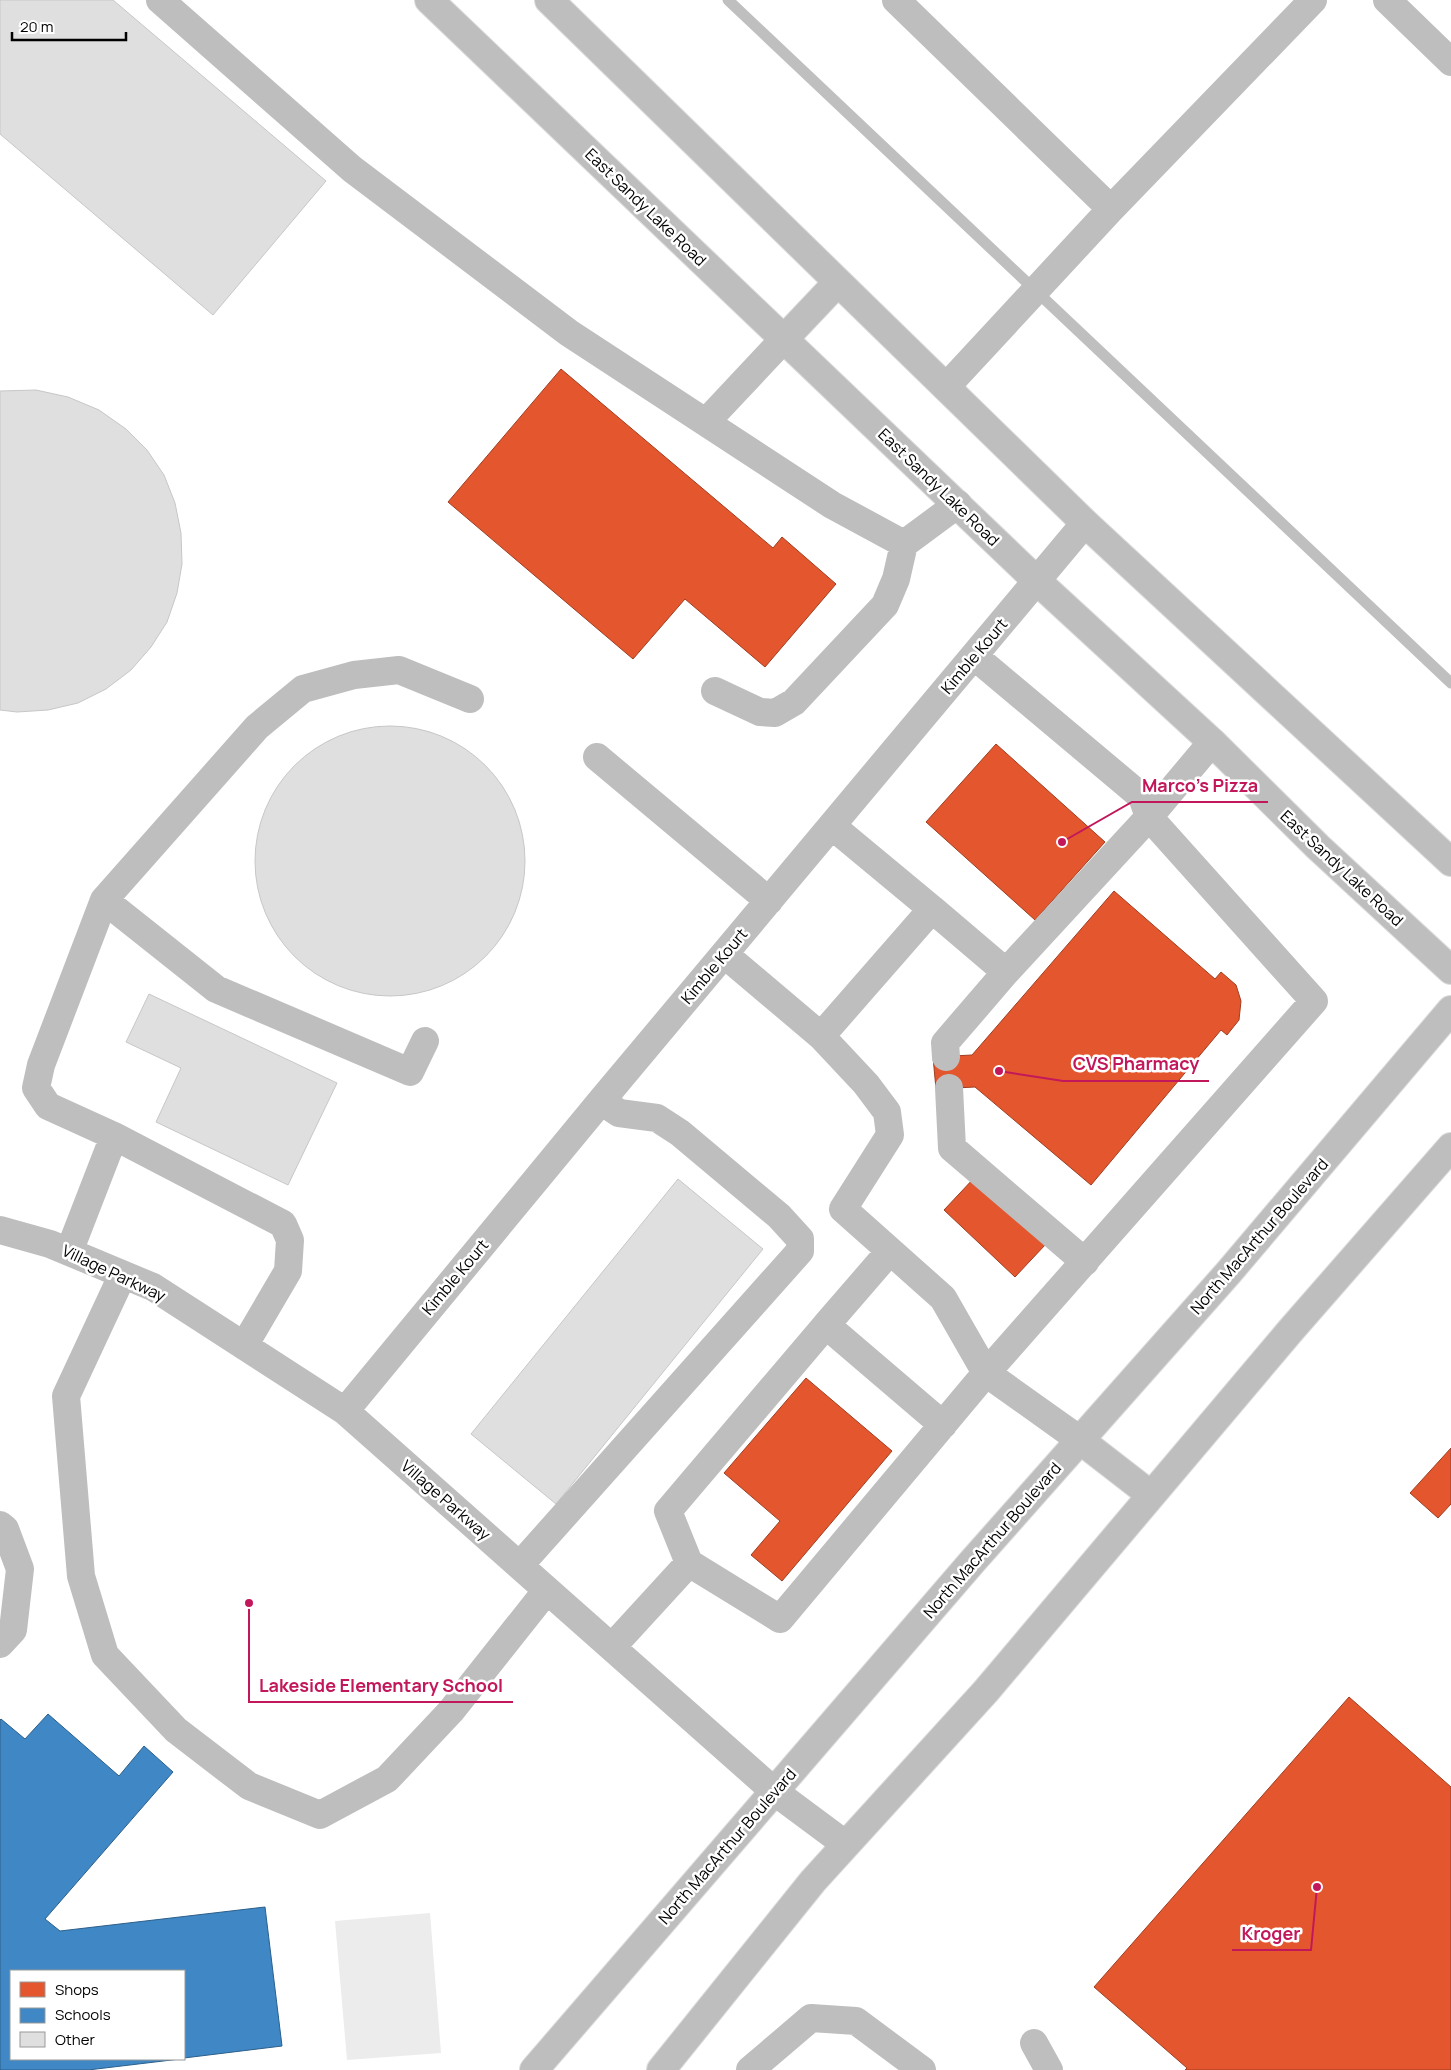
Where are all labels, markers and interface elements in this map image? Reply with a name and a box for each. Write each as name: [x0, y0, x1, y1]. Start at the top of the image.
scale bar: [12, 10, 126, 42]
text: 20 m: [20, 16, 53, 37]
street label: East Sandy Lake Road: [581, 143, 711, 271]
street label: East Sandy Lake Road: [874, 423, 1004, 551]
street label: Kimble Kourt: [936, 613, 1012, 699]
callout: Marco's Pizza: [1132, 769, 1268, 802]
text: Marco's Pizza: [1142, 773, 1258, 797]
street label: East Sandy Lake Road: [1276, 805, 1408, 931]
street label: Kimble Kourt: [676, 923, 752, 1009]
callout: CVS Pharmacy: [1063, 1048, 1209, 1081]
text: CVS Pharmacy: [1073, 1051, 1199, 1075]
street label: North MacArthur Boulevard: [1185, 1153, 1333, 1319]
street label: Kimble Kourt: [417, 1234, 493, 1320]
street label: Village Parkway: [59, 1239, 170, 1307]
street label: Village Parkway: [397, 1455, 496, 1545]
street label: North MacArthur Boulevard: [918, 1457, 1066, 1623]
callout: Lakeside Elementary School: [249, 1669, 513, 1702]
text: Lakeside Elementary School: [259, 1673, 503, 1697]
street label: North MacArthur Boulevard: [653, 1763, 801, 1929]
callout: Kroger: [1232, 1917, 1311, 1950]
text: Kroger: [1242, 1921, 1300, 1945]
legend: [10, 1970, 185, 2060]
text: Shops: [55, 1979, 99, 2000]
text: Schools: [55, 2004, 111, 2025]
text: Other: [55, 2029, 96, 2050]

